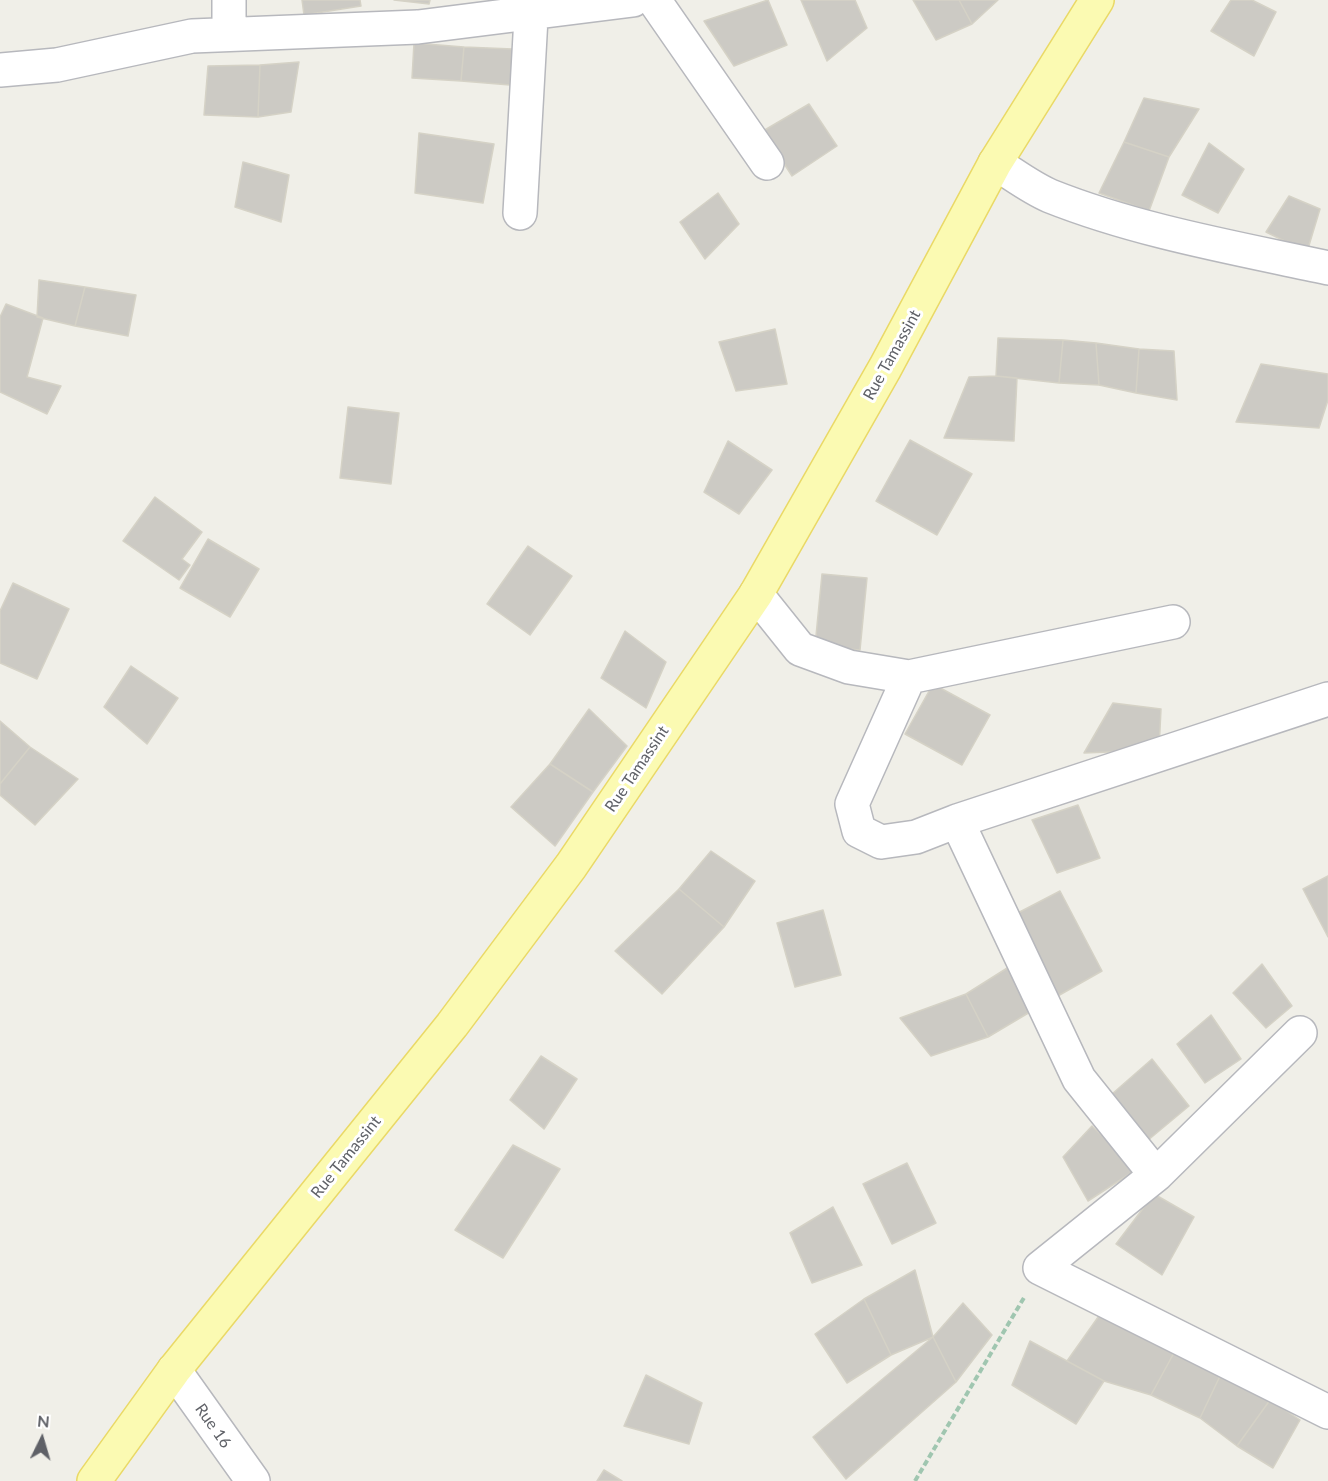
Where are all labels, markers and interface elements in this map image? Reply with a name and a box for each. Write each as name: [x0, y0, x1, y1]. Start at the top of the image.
street label: Rue Tamassint: [859, 307, 925, 403]
street label: Rue Tamassint: [601, 722, 673, 816]
street label: Rue Tamassint: [307, 1112, 385, 1202]
street label: Rue 16: [191, 1400, 235, 1452]
north arrow: [12, 1409, 72, 1469]
text: N: [37, 1411, 51, 1431]

